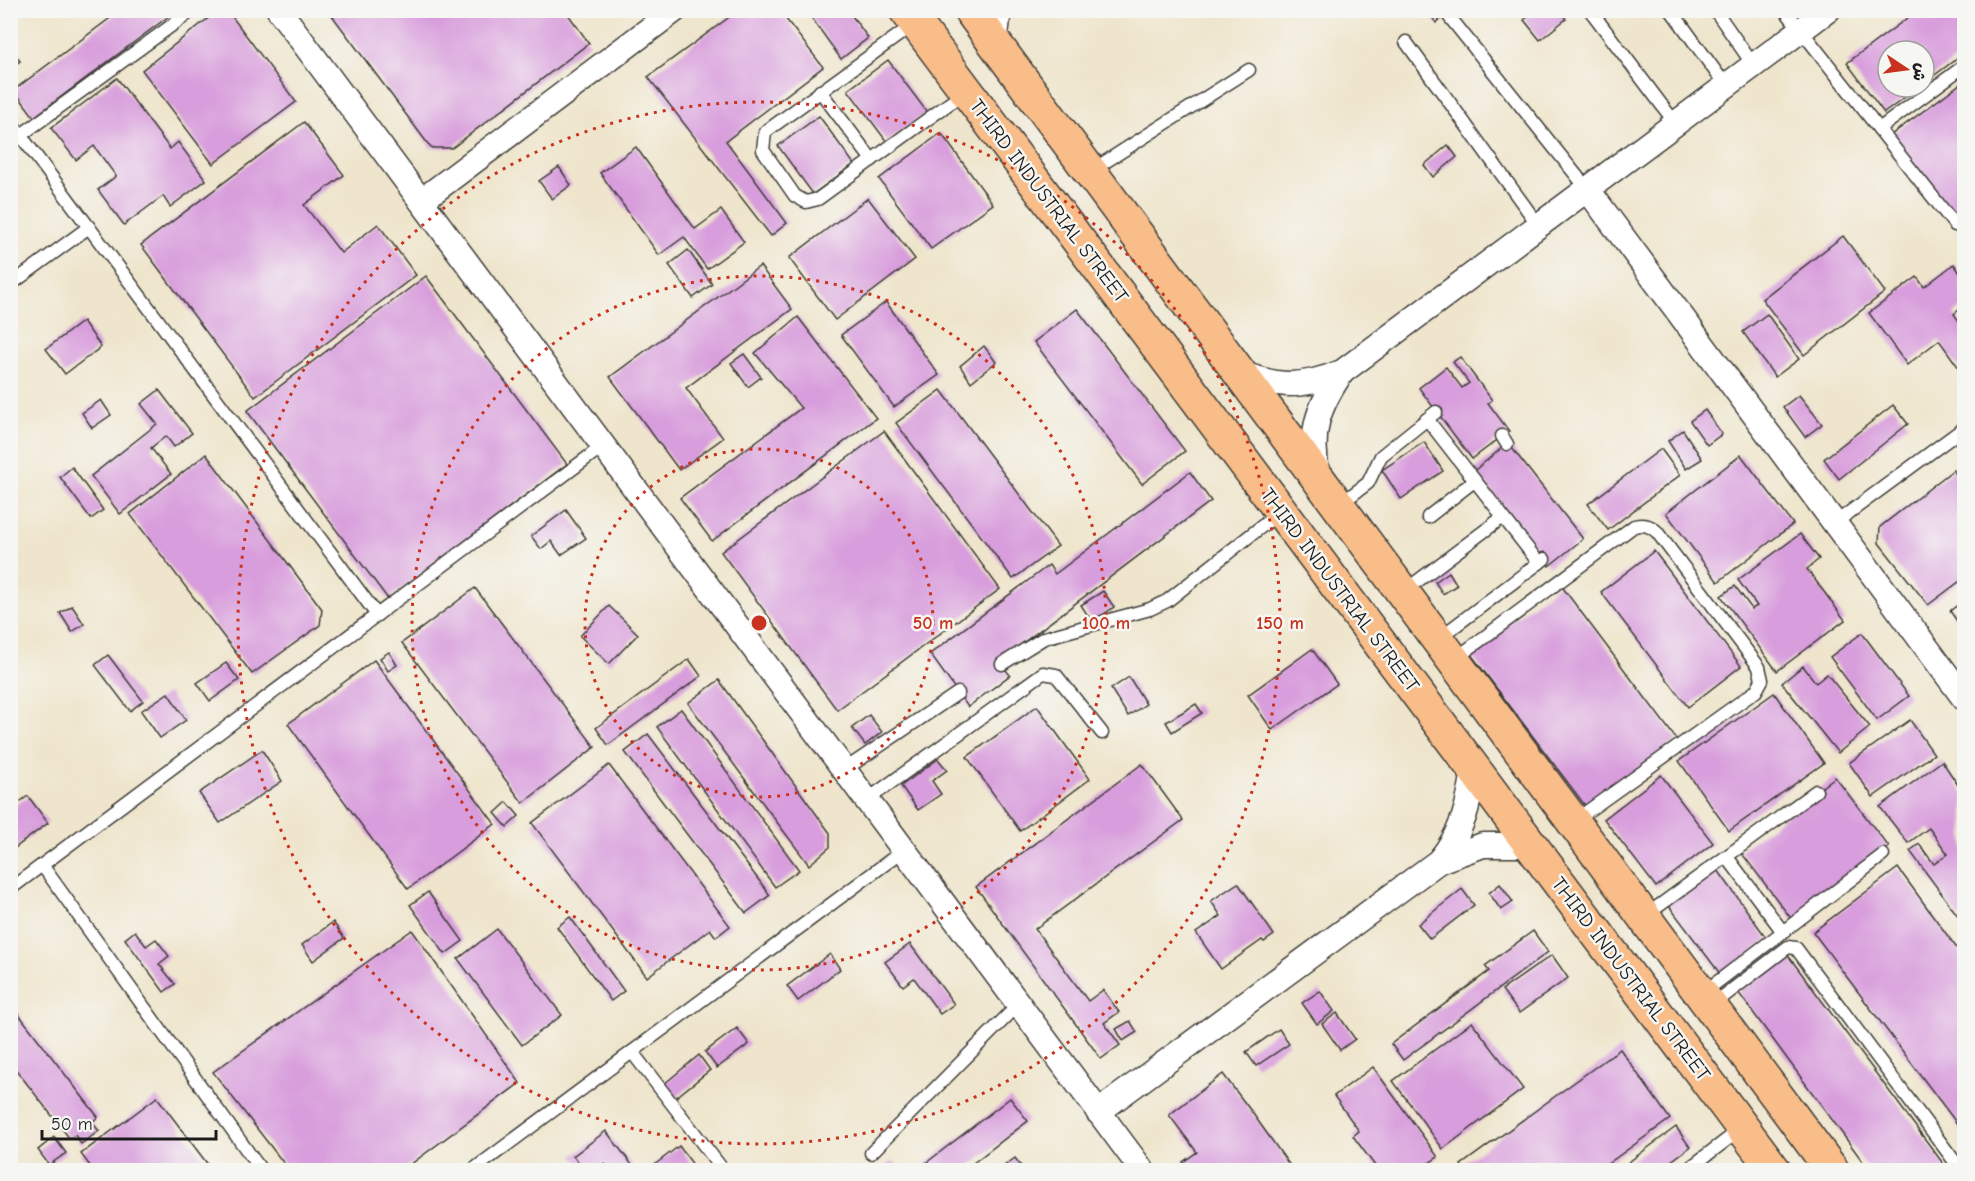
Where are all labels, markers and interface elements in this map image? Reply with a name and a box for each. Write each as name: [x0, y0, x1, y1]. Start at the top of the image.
north arrow: [1876, 39, 1936, 99]
text: ش: [1909, 62, 1930, 83]
street label: THIRD INDUSTRIAL STREET: [965, 95, 1133, 308]
street label: THIRD INDUSTRIAL STREET: [1256, 484, 1424, 697]
centre of rings: [749, 613, 769, 633]
text: 50 m: [913, 613, 953, 634]
text: 100 m: [1082, 613, 1130, 634]
text: 150 m: [1256, 613, 1304, 634]
street label: THIRD INDUSTRIAL STREET: [1547, 873, 1715, 1086]
scale bar: [42, 1103, 216, 1141]
text: 50 m: [51, 1114, 93, 1135]

